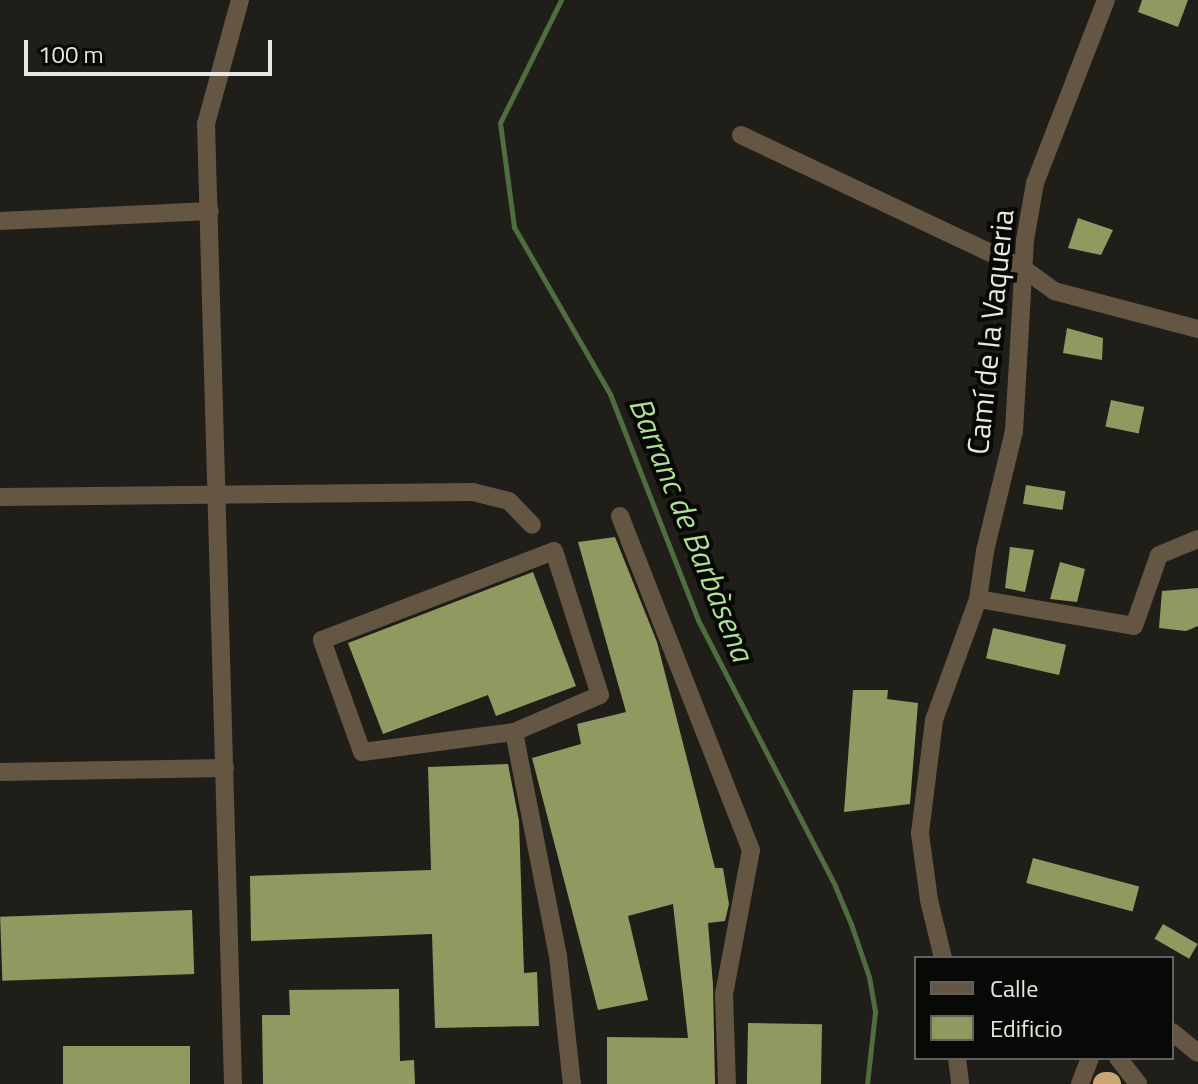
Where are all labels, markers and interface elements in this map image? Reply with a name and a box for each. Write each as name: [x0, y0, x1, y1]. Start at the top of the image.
scale bar: [28, 24, 276, 74]
text: 100 m: [38, 36, 104, 72]
street label: Camí de la Vaqueria: [959, 208, 1021, 456]
water label: Barranc de Barbàsena: [622, 392, 762, 666]
legend: [914, 956, 1174, 1060]
text: Calle: [990, 970, 1038, 1006]
text: Edificio: [990, 1010, 1063, 1046]

